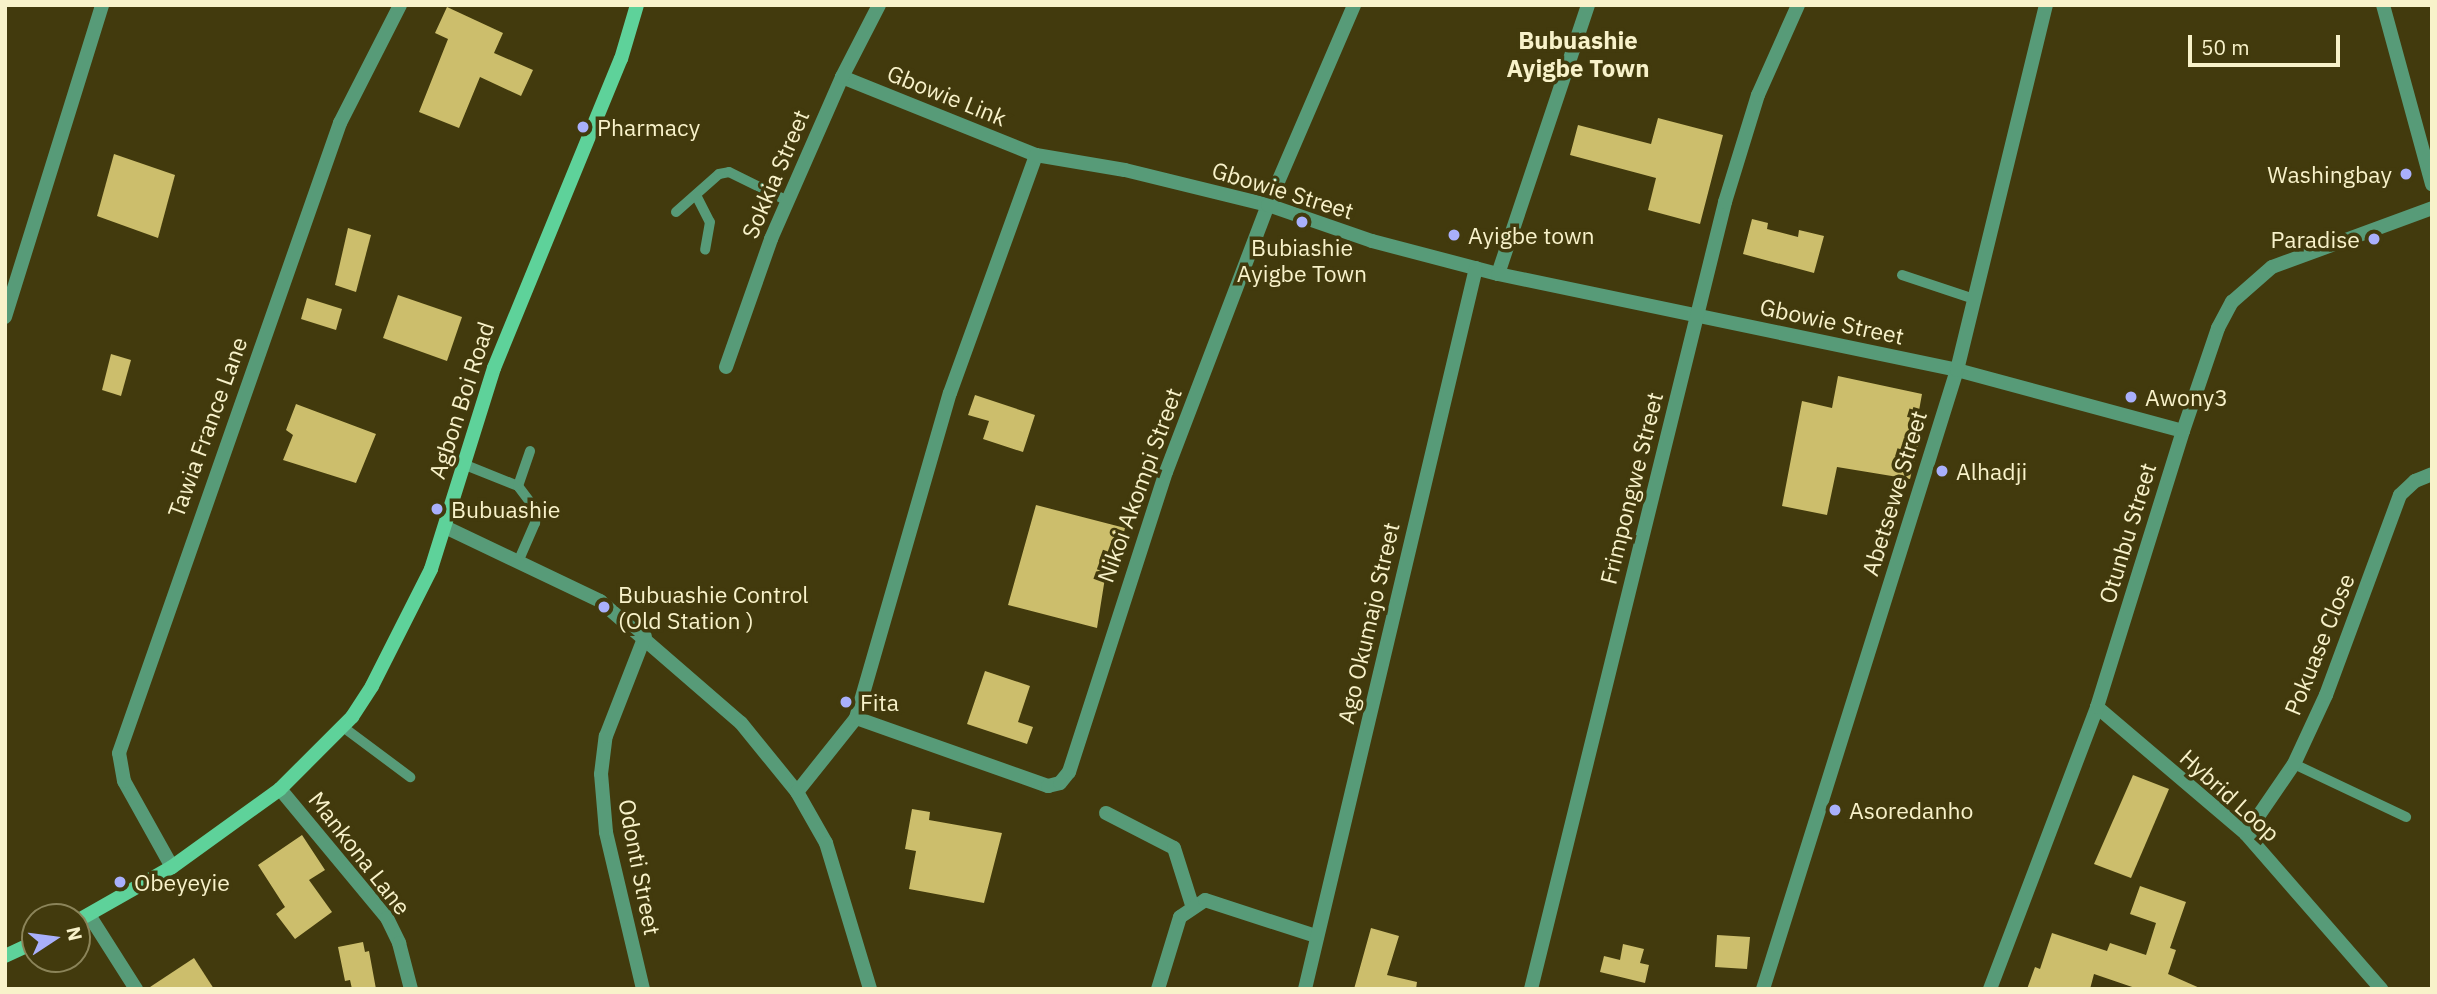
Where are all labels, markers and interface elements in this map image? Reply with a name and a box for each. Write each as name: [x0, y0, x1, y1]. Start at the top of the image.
scale bar: [2192, 21, 2344, 65]
district label: Bubuashie Ayigbe Town: [1507, 27, 1649, 83]
text: 50 m: [2201, 33, 2250, 61]
street label: Gbowie Link: [883, 59, 1011, 131]
street label: Sokkia Street: [736, 106, 814, 242]
place label: Pharmacy: [597, 113, 700, 141]
marker: Pharmacy: [575, 119, 591, 135]
street label: Gbowie Street: [1209, 155, 1357, 225]
place label: Washingbay: [2267, 160, 2392, 188]
marker: Washingbay: [2398, 166, 2414, 182]
marker: Bubiashie Ayigbe Town: [1294, 214, 1310, 230]
place label: Ayigbe town: [1468, 221, 1595, 249]
place label: Paradise: [2270, 225, 2360, 253]
marker: Ayigbe town: [1446, 227, 1462, 243]
marker: Paradise: [2366, 231, 2382, 247]
place label: Bubiashie Ayigbe Town: [1237, 233, 1367, 287]
street label: Gbowie Street: [1757, 292, 1907, 350]
street label: Agbon Boi Road: [423, 318, 499, 482]
street label: Tawia France Lane: [162, 333, 252, 521]
place label: Awony3: [2145, 383, 2228, 411]
street label: Nikoi Akompi Street: [1091, 384, 1187, 586]
street label: Frimpongwe Street: [1594, 389, 1668, 587]
marker: Awony3: [2123, 389, 2139, 405]
street label: Abetsewe Street: [1856, 407, 1932, 579]
place label: Alhadji: [1956, 457, 2027, 485]
street label: Otunbu Street: [2093, 459, 2161, 607]
marker: Alhadji: [1934, 463, 1950, 479]
place label: Bubuashie: [451, 495, 560, 523]
marker: Bubuashie: [429, 501, 445, 517]
street label: Ago Okumajo Street: [1331, 520, 1405, 726]
street label: Pokuase Close: [2278, 569, 2360, 719]
place label: Bubuashie Control (Old Station ): [618, 580, 809, 634]
marker: Bubuashie Control (Old Station ): [596, 599, 612, 615]
place label: Fita: [860, 688, 899, 716]
marker: Fita: [838, 694, 854, 710]
street label: Hybrid Loop: [2175, 743, 2285, 847]
street label: Mankona Lane: [303, 786, 417, 920]
place label: Asoredanho: [1849, 796, 1973, 824]
street label: Odonti Street: [613, 797, 667, 937]
marker: Asoredanho: [1827, 802, 1843, 818]
place label: Obeyeyie: [134, 868, 230, 896]
marker: Obeyeyie: [112, 874, 128, 890]
north arrow: [21, 903, 91, 973]
text: N: [61, 924, 88, 943]

